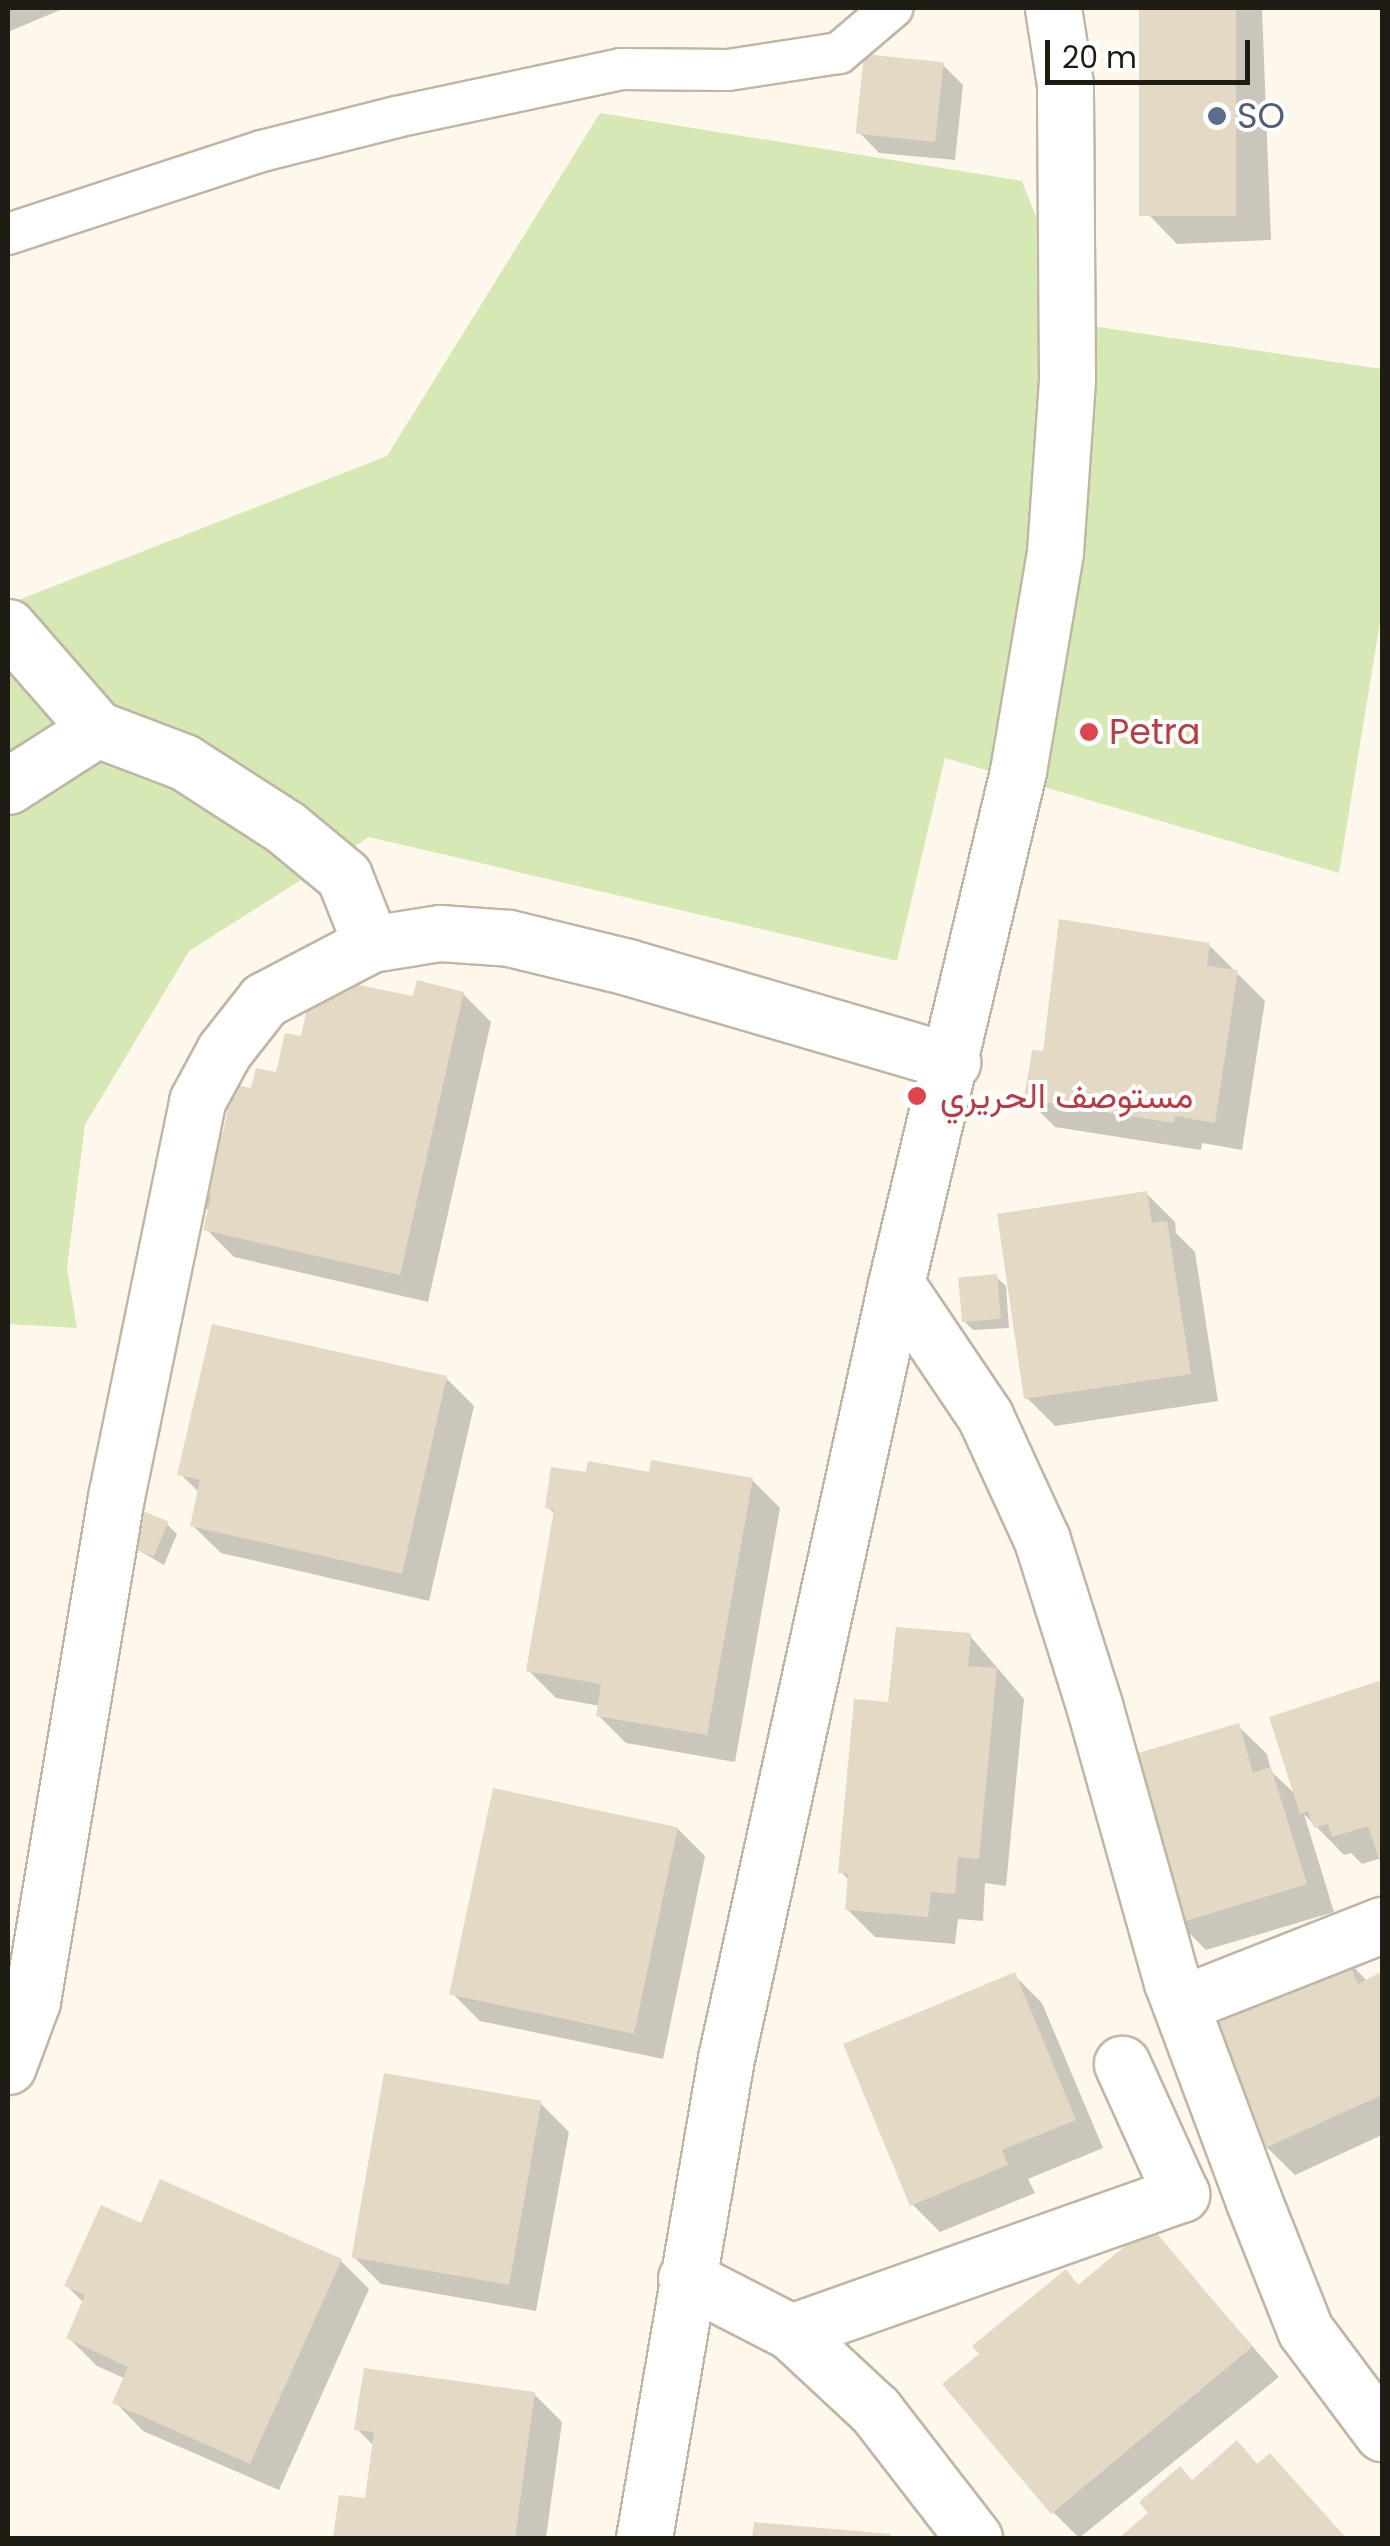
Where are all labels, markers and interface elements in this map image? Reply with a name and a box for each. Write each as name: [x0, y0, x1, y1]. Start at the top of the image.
scale bar: [1050, 20, 1255, 82]
text: 20 m: [1062, 36, 1137, 79]
place label: SO: [1237, 95, 1285, 137]
marker: SO: [1206, 105, 1228, 127]
place label: Petra: [1109, 711, 1200, 753]
marker: Petra: [1078, 721, 1100, 743]
place label: مستوصف الحريري: [940, 1075, 1193, 1117]
marker: مستوصف الحريري: [904, 1083, 930, 1109]

